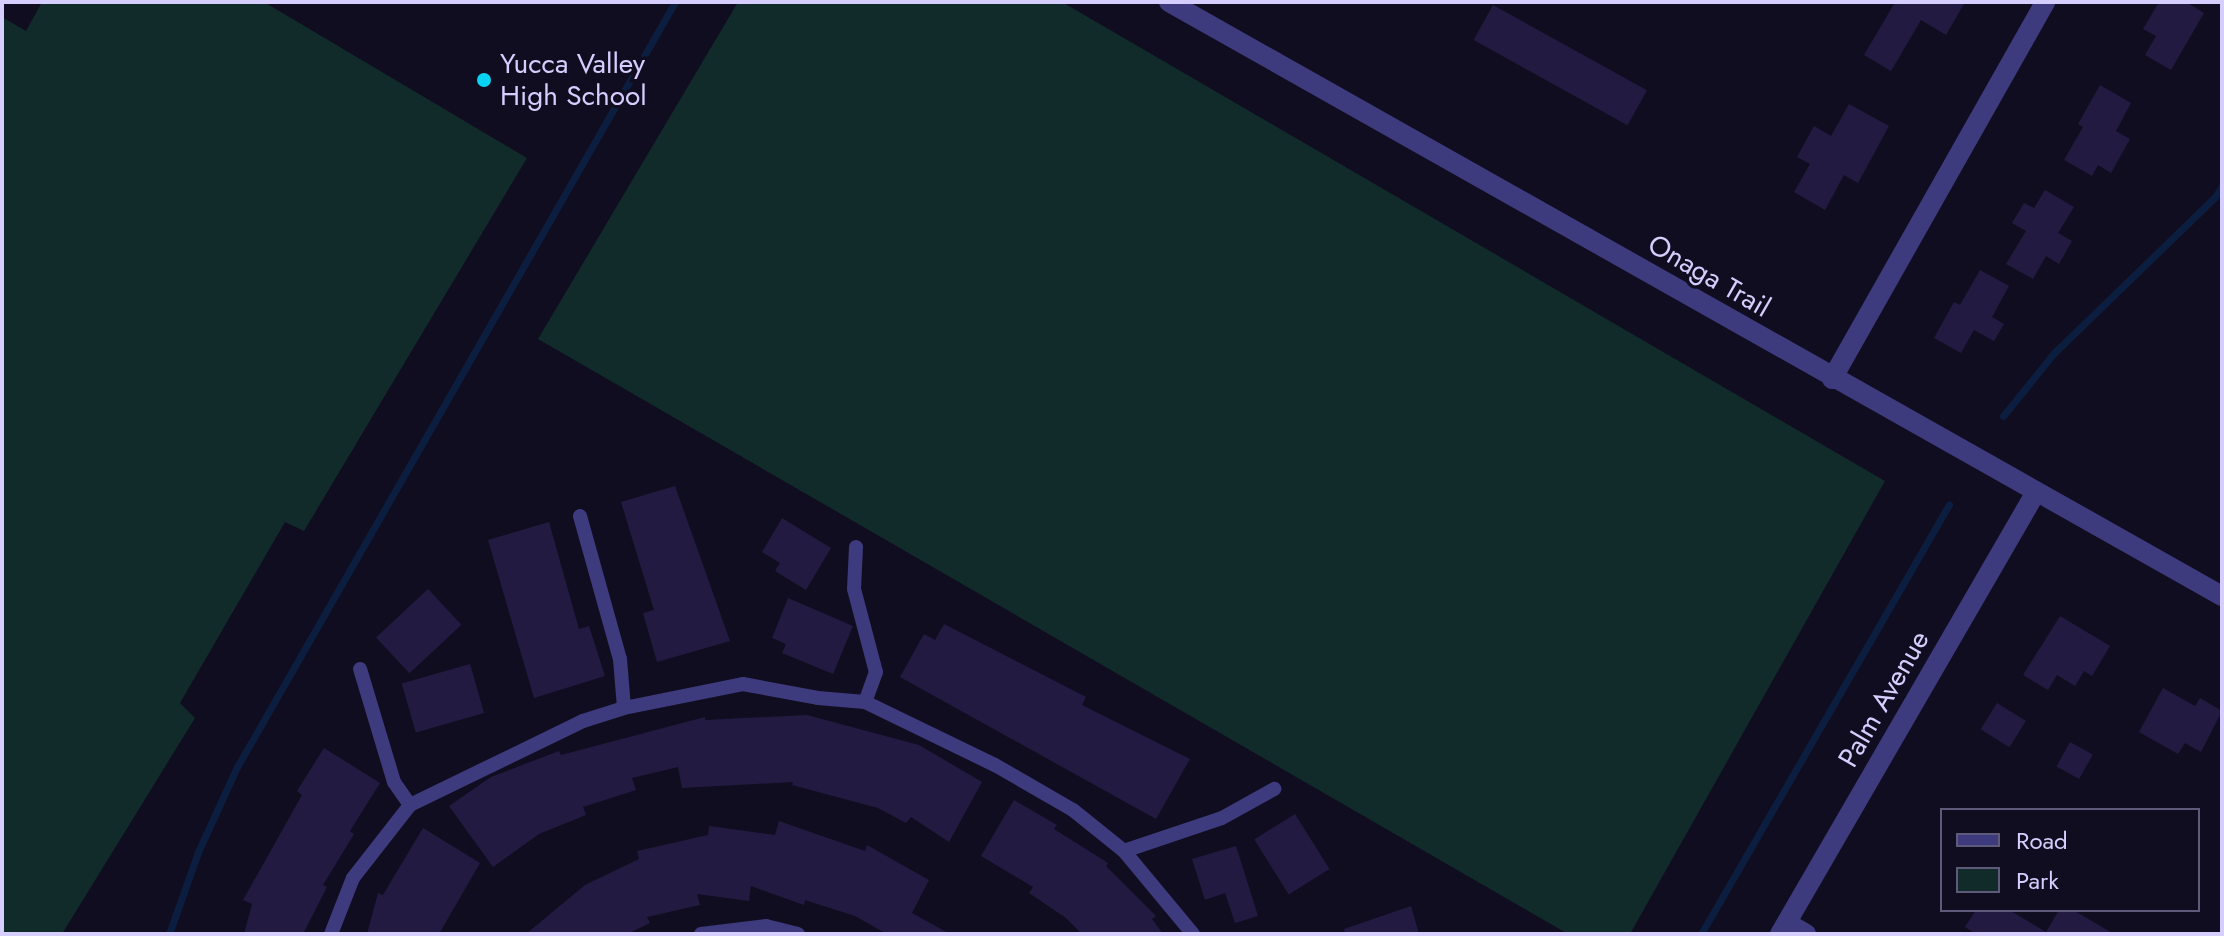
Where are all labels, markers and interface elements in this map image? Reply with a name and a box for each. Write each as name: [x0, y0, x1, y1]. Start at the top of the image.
place label: Yucca Valley High School: [500, 47, 647, 113]
marker: Yucca Valley High School: [475, 71, 493, 89]
street label: Onaga Trail: [1642, 228, 1776, 324]
street label: Palm Avenue: [1831, 625, 1937, 773]
legend: [1940, 808, 2200, 912]
text: Road: [2016, 823, 2068, 858]
text: Park: [2016, 863, 2059, 898]

